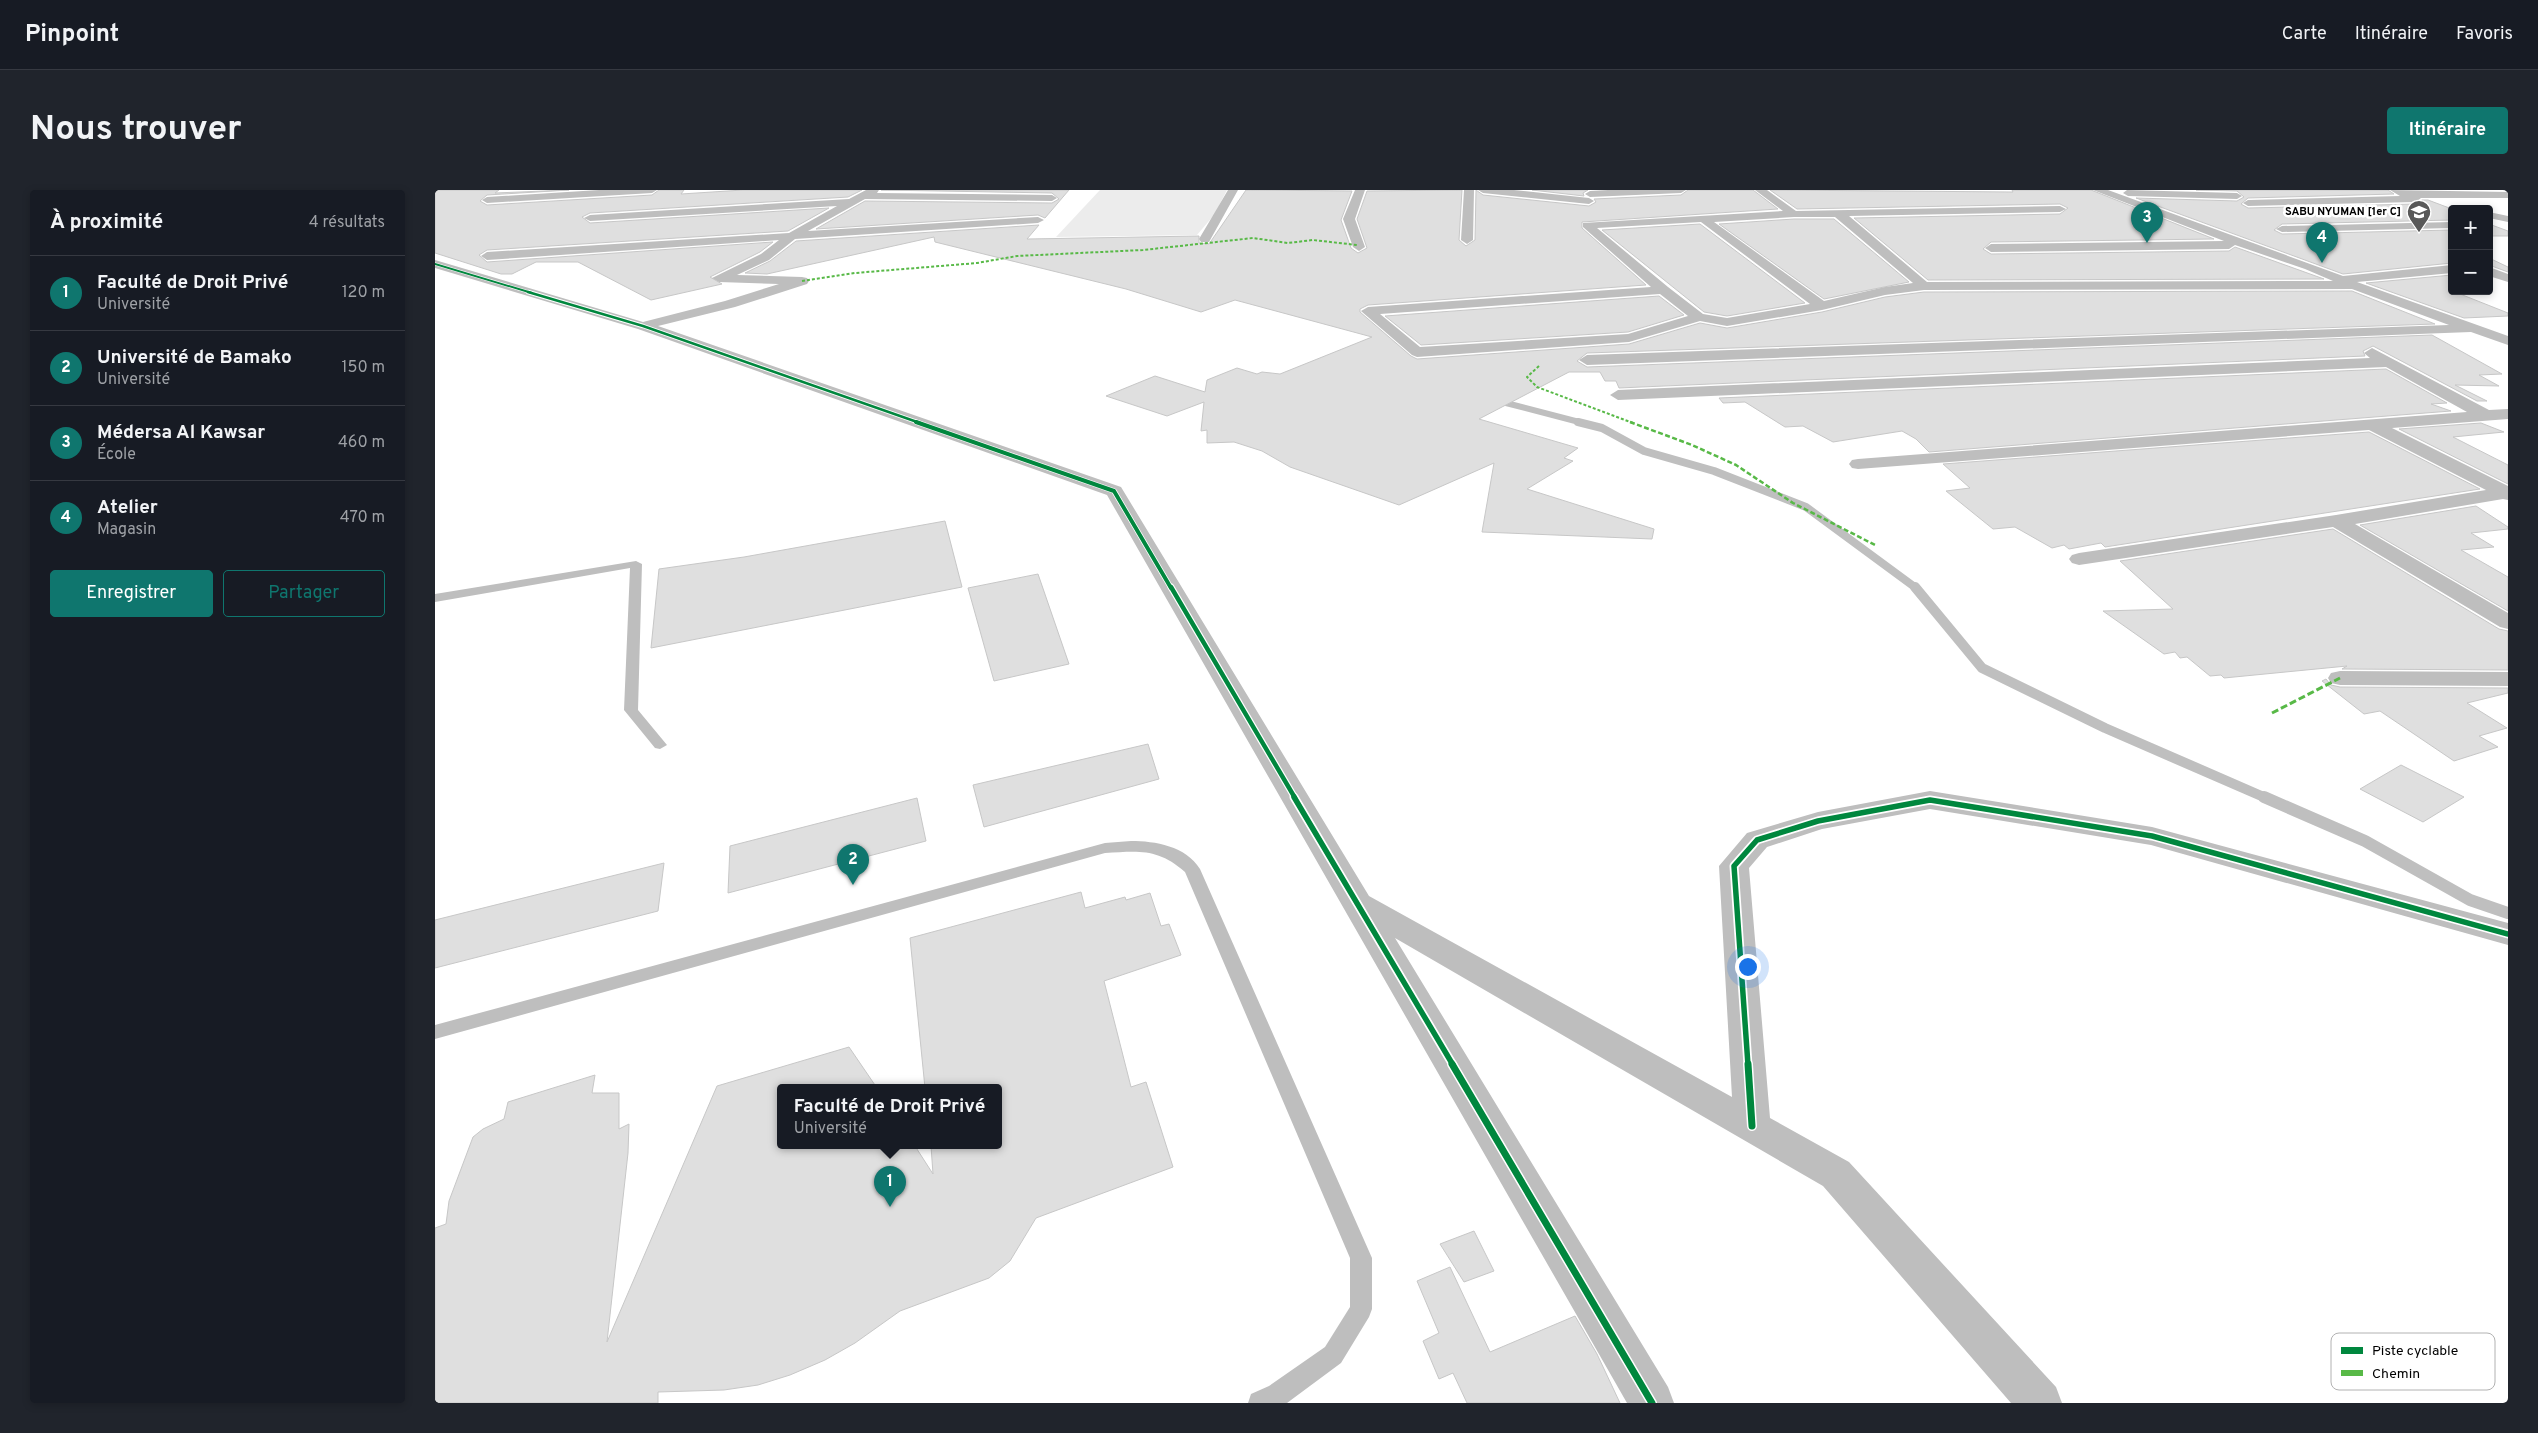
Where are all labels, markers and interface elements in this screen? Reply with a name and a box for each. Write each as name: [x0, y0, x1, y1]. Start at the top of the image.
text: Pinpoint: [25, 20, 119, 50]
text: Carte: [2282, 23, 2327, 46]
text: Itinéraire: [2355, 23, 2428, 46]
text: Favoris: [2456, 23, 2513, 46]
button: Itinéraire: [2387, 107, 2508, 154]
text: Nous trouver: [30, 108, 242, 152]
school or university icon: SABU NYUMAN [1er C]: [2406, 199, 2432, 233]
pin: 3: [2131, 202, 2163, 243]
place label: SABU NYUMAN [1er C]: [2285, 205, 2401, 219]
map controls: [2448, 205, 2493, 295]
button: +: [2448, 205, 2493, 250]
text: À proximité: [50, 209, 163, 236]
text: 4 résultats: [309, 213, 385, 233]
pin: 4: [2306, 222, 2338, 263]
button: −: [2448, 250, 2493, 295]
text: Faculté de Droit Privé: [97, 271, 288, 295]
text: 1: [63, 283, 69, 303]
text: 120 m: [342, 283, 385, 303]
text: Université: [97, 295, 170, 315]
text: Université de Bamako: [97, 346, 292, 370]
text: 2: [61, 358, 71, 378]
text: 150 m: [342, 358, 385, 378]
text: Université: [97, 370, 170, 390]
text: Médersa Al Kawsar: [97, 421, 265, 445]
text: 3: [61, 433, 71, 453]
text: 460 m: [338, 433, 385, 453]
text: École: [97, 445, 136, 465]
text: Atelier: [97, 496, 158, 520]
text: 4: [61, 508, 71, 528]
text: 470 m: [340, 508, 385, 528]
text: Magasin: [97, 520, 156, 540]
button: Enregistrer: [50, 570, 213, 617]
button: Partager: [223, 570, 385, 617]
pin: 2: [837, 844, 869, 885]
your location: [1735, 954, 1761, 980]
popup: [777, 1084, 1002, 1149]
text: Faculté de Droit Privé: [794, 1095, 985, 1119]
text: Université: [794, 1119, 867, 1139]
pin: 1: [874, 1166, 906, 1207]
legend: [2331, 1333, 2495, 1390]
text: Piste cyclable: [2372, 1343, 2458, 1360]
text: Chemin: [2372, 1366, 2420, 1383]

